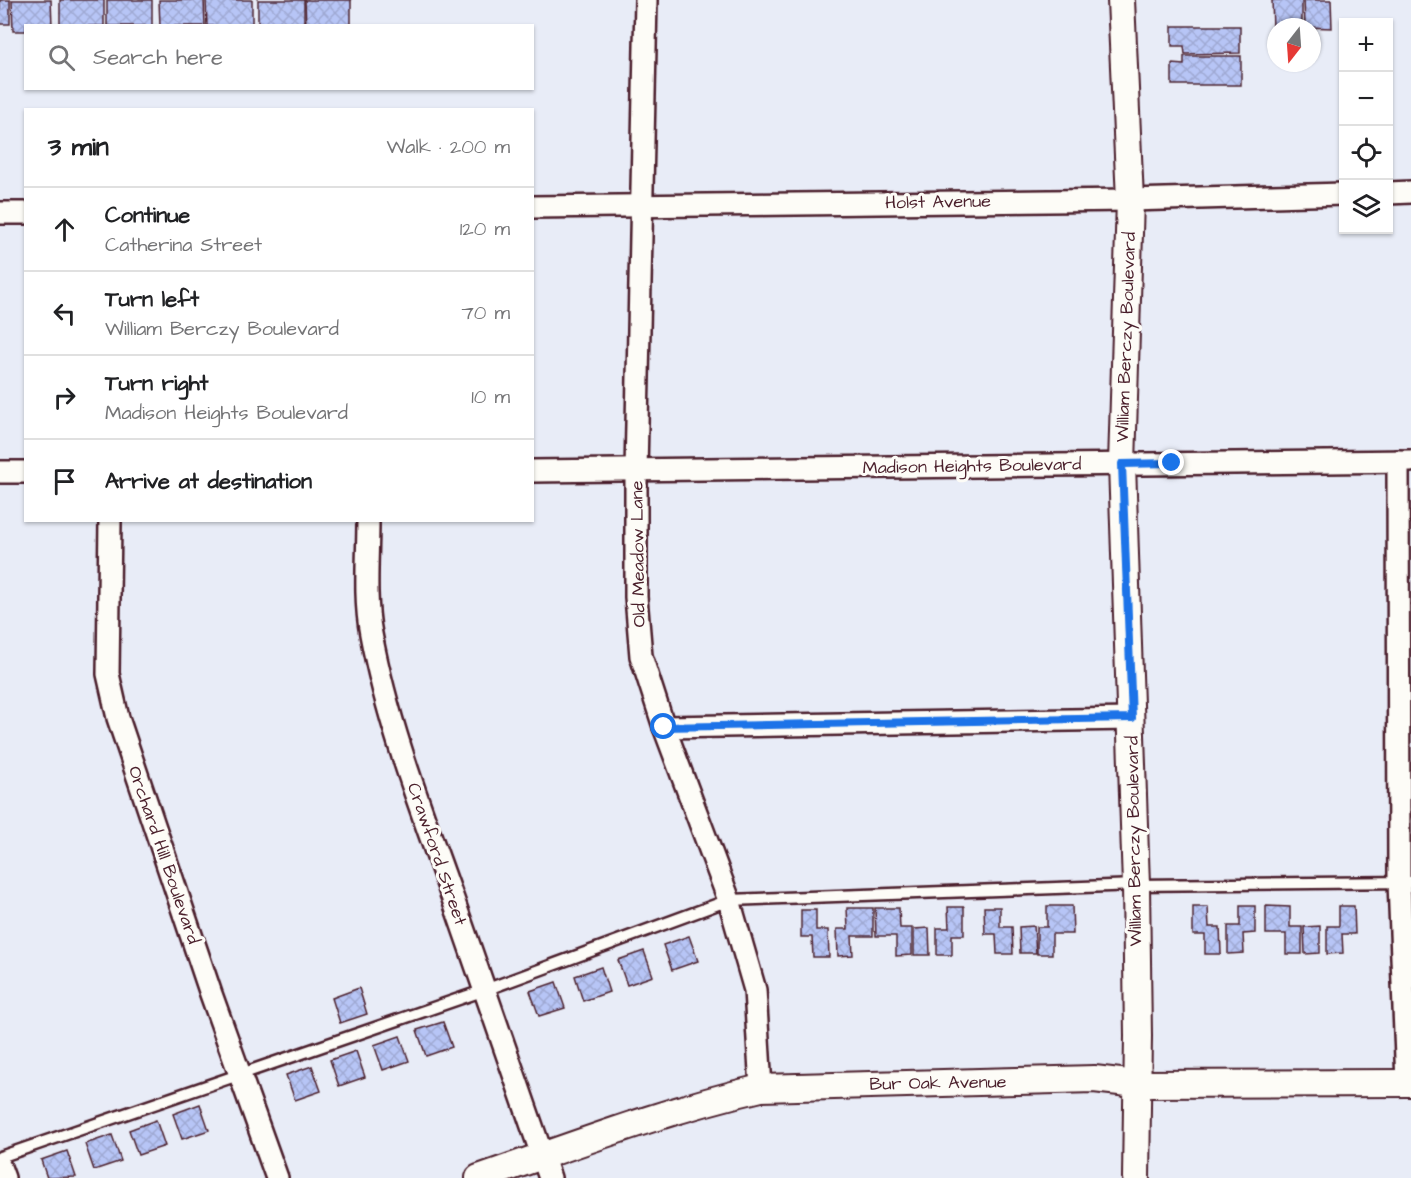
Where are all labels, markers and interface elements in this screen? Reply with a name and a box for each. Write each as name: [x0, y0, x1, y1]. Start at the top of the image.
north arrow: [1267, 18, 1321, 72]
map controls: [1339, 18, 1393, 234]
button: +: [1339, 18, 1393, 72]
search box: [24, 24, 534, 90]
icon: search: [45, 41, 78, 74]
text: Search here: [93, 42, 223, 73]
button: −: [1339, 72, 1393, 126]
button: locate: [1339, 126, 1393, 180]
text: 3 min: [48, 129, 109, 165]
text: Walk · 200 m: [387, 133, 510, 161]
button: layers: [1339, 180, 1393, 234]
street label: Holst Avenue: [885, 189, 991, 215]
text: Continue: [105, 200, 190, 231]
icon: ahead: [48, 213, 81, 246]
text: 120 m: [460, 215, 510, 243]
text: Catherina Street: [105, 231, 262, 259]
street label: William Berczy Boulevard: [1110, 231, 1143, 443]
text: Turn left: [105, 284, 199, 315]
icon: left: [48, 297, 81, 330]
text: 70 m: [462, 299, 510, 327]
text: William Berczy Boulevard: [105, 315, 339, 343]
text: Turn right: [105, 368, 208, 399]
icon: right: [48, 381, 81, 414]
text: 10 m: [471, 383, 510, 411]
text: Madison Heights Boulevard: [105, 399, 348, 427]
route end: [1158, 449, 1184, 475]
street label: Madison Heights Boulevard: [862, 452, 1082, 481]
icon: arrive: [48, 465, 81, 498]
text: Arrive at destination: [105, 466, 312, 497]
street label: Old Meadow Lane: [624, 480, 652, 628]
route start: [650, 713, 676, 739]
street label: William Berczy Boulevard: [1120, 735, 1149, 946]
street label: Orchard Hill Boulevard: [122, 763, 206, 947]
street label: Crawford Street: [401, 779, 473, 929]
street label: Bur Oak Avenue: [869, 1069, 1007, 1097]

